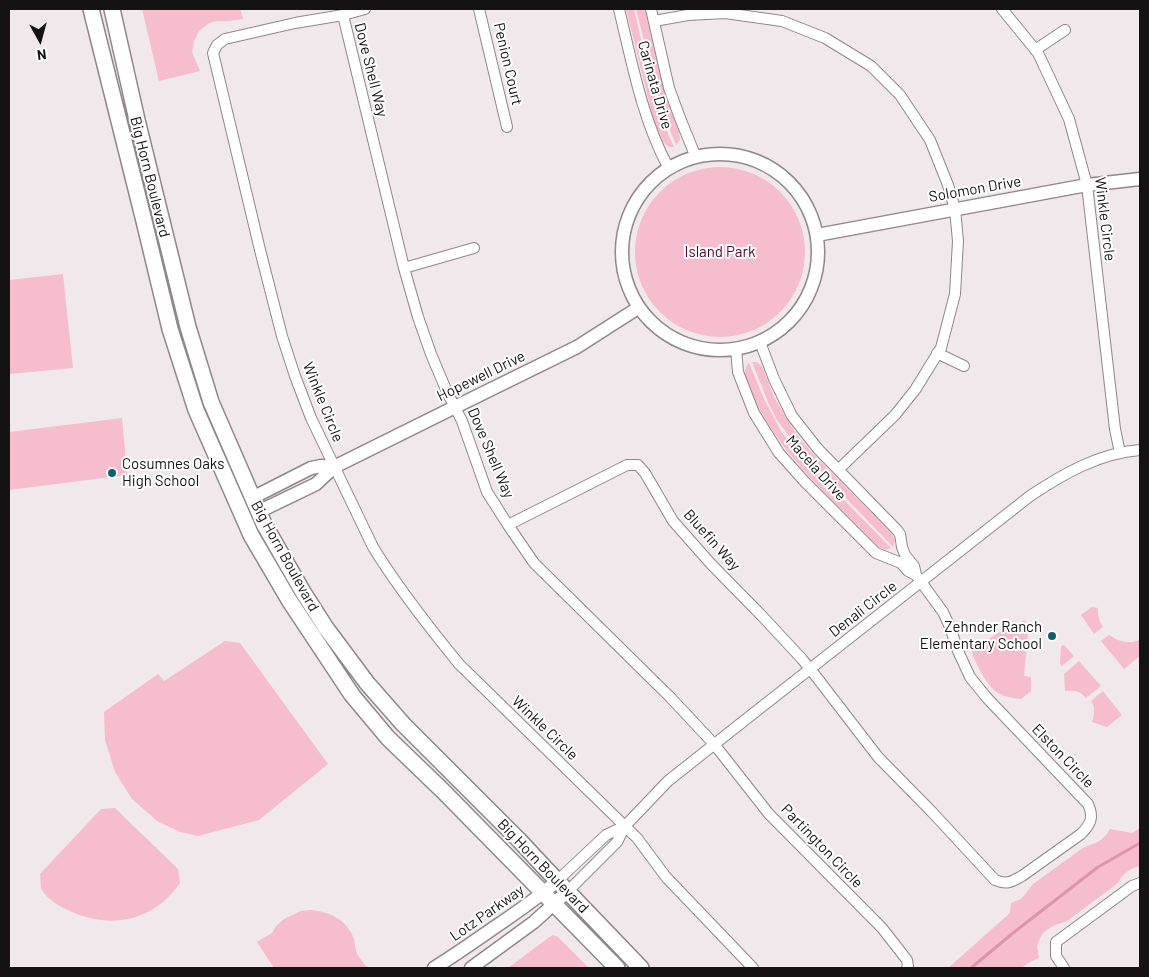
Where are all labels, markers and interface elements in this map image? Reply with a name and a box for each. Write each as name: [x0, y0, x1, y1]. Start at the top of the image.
north arrow: [15, 15, 65, 65]
street label: Dove Shell Way: [351, 21, 391, 119]
street label: Penion Court: [490, 21, 526, 107]
street label: Carinata Drive: [634, 39, 676, 131]
text: N: [36, 46, 48, 64]
street label: Big Horn Boulevard: [126, 115, 174, 239]
street label: Solomon Drive: [927, 172, 1023, 206]
street label: Winkle Circle: [1091, 176, 1119, 262]
park label: Island Park: [685, 243, 755, 261]
street label: Hopewell Drive: [434, 347, 528, 405]
street label: Winkle Circle: [299, 359, 347, 445]
street label: Dove Shell Way: [464, 405, 518, 501]
street label: Macela Drive: [782, 432, 850, 504]
place label: Cosumnes Oaks High School: [122, 455, 225, 490]
marker: Cosumnes Oaks High School: [106, 467, 118, 479]
street label: Big Horn Boulevard: [247, 497, 323, 615]
street label: Bluefin Way: [680, 506, 744, 574]
street label: Denali Circle: [826, 577, 900, 641]
place label: Zehnder Ranch Elementary School: [920, 618, 1042, 653]
marker: Zehnder Ranch Elementary School: [1046, 630, 1058, 642]
street label: Winkle Circle: [508, 692, 582, 764]
street label: Elston Circle: [1028, 720, 1098, 792]
street label: Partington Circle: [777, 800, 867, 892]
street label: Big Horn Boulevard: [494, 815, 592, 917]
street label: Lotz Parkway: [446, 881, 528, 945]

